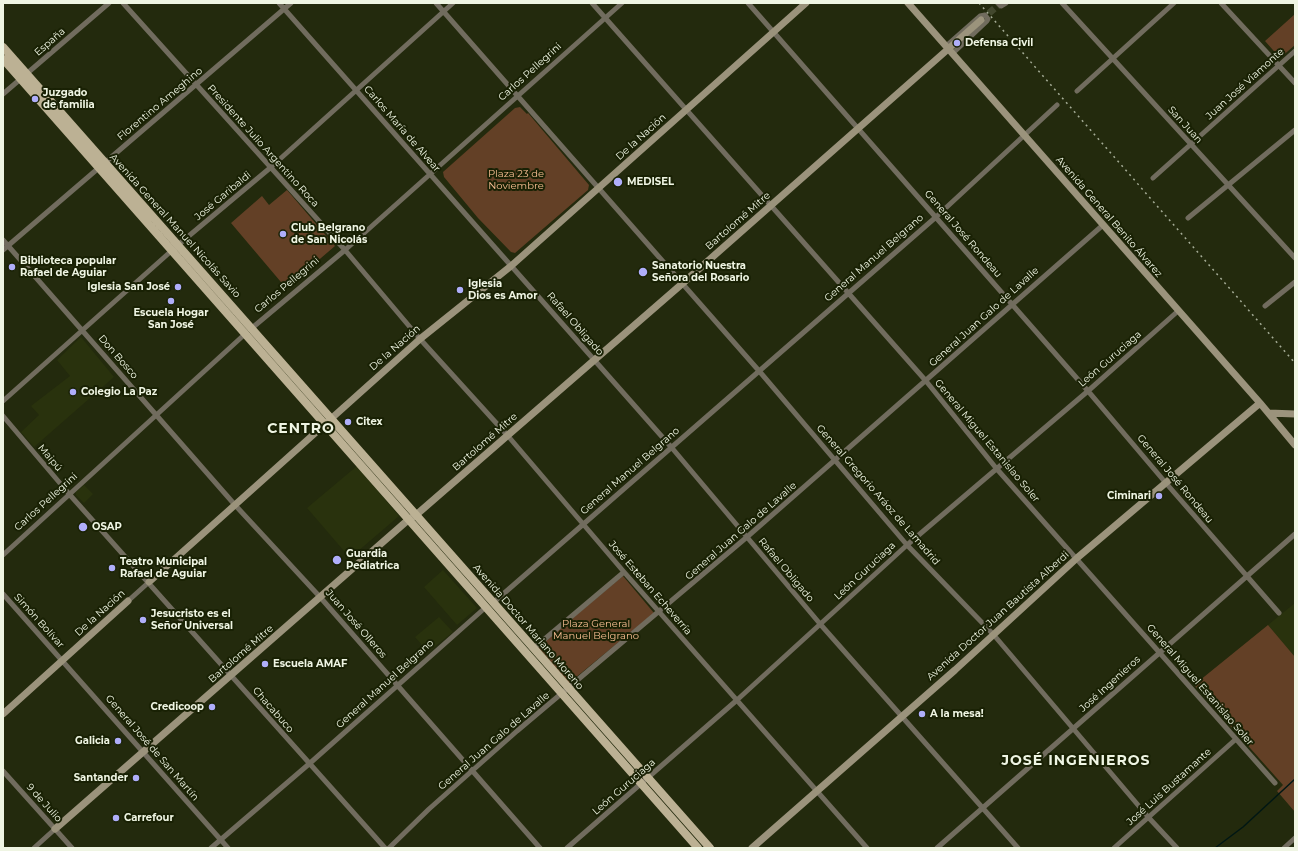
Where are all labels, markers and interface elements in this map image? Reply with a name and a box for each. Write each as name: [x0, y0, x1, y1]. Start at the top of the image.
street label: España: [32, 25, 68, 59]
place label: Defensa Civil: [965, 37, 1033, 49]
marker: Defensa Civil: [952, 38, 962, 48]
street label: Carlos Pellegrini: [496, 41, 564, 103]
street label: Juan José Viamonte: [1204, 46, 1286, 122]
street label: Florentino Ameghino: [115, 65, 205, 143]
street label: Presidente Julio Argentino Roca: [205, 82, 321, 210]
street label: Carlos María de Alvear: [361, 83, 443, 175]
place label: Juzgado de familia: [43, 87, 95, 110]
marker: Juzgado de familia: [30, 94, 40, 104]
street label: San Juan: [1165, 104, 1205, 146]
street label: De la Nación: [613, 111, 669, 163]
street label: Avenida General Manuel Nicolás Savio: [107, 152, 243, 300]
street label: Avenida General Benito Álvarez: [1053, 154, 1165, 280]
park label: Plaza 23 de Noviembre: [488, 168, 544, 192]
street label: José Garibaldi: [192, 169, 254, 223]
marker: MEDISEL: [612, 176, 624, 188]
place label: MEDISEL: [627, 176, 674, 188]
street label: General José Rondeau: [922, 188, 1004, 280]
street label: Bartolomé Mitre: [703, 190, 773, 252]
street label: General Manuel Belgrano: [822, 212, 926, 304]
place label: Club Belgrano de San Nicolás: [291, 222, 367, 246]
marker: Club Belgrano de San Nicolás: [278, 229, 288, 239]
street label: Carlos Pellegrini: [252, 254, 322, 316]
place label: Biblioteca popular Rafael de Aguiar: [20, 255, 116, 278]
place label: Sanatorio Nuestra Señora del Rosario: [652, 260, 749, 284]
marker: Biblioteca popular Rafael de Aguiar: [7, 262, 17, 272]
street label: General Juan Galo de Lavalle: [927, 265, 1041, 369]
marker: Sanatorio Nuestra Señora del Rosario: [637, 266, 649, 278]
place label: Iglesia Dios es Amor: [468, 278, 537, 302]
place label: Iglesia San José: [87, 281, 170, 293]
marker: Iglesia San José: [173, 282, 183, 292]
marker: Iglesia Dios es Amor: [455, 285, 465, 295]
street label: Rafael Obligado: [544, 290, 606, 358]
marker: Escuela Hogar San José: [166, 296, 176, 306]
place label: Escuela Hogar San José: [133, 307, 209, 330]
street label: De la Nación: [367, 323, 423, 373]
street label: León Guruciaga: [1076, 328, 1144, 390]
street label: Don Bosco: [96, 333, 140, 381]
street label: General Miguel Estanislao Soler: [932, 377, 1042, 505]
place label: Colegio La Paz: [81, 386, 157, 398]
marker: Colegio La Paz: [68, 387, 78, 397]
street label: Bartolomé Mitre: [450, 411, 520, 473]
place label: Citex: [356, 416, 383, 428]
marker: Citex: [343, 417, 353, 427]
district label: CENTRO: [267, 421, 335, 437]
street label: General Gregorio Aráoz de Lamadrid: [814, 422, 942, 568]
street label: General Manuel Belgrano: [578, 425, 682, 517]
street label: General José Rondeau: [1134, 432, 1216, 526]
street label: Maipú: [35, 442, 65, 474]
street label: Carlos Pellegrini: [12, 471, 80, 533]
street label: General Juan Galo de Lavalle: [683, 479, 799, 583]
place label: Ciminari: [1107, 490, 1151, 502]
marker: Ciminari: [1154, 491, 1164, 501]
marker: OSAP: [77, 521, 89, 533]
place label: OSAP: [92, 521, 122, 533]
street label: Rafael Obligado: [756, 536, 816, 604]
street label: José Esteban Echeverría: [606, 538, 694, 638]
street label: León Guruciaga: [832, 539, 898, 603]
place label: Guardia Pediatrica: [346, 548, 399, 572]
street label: Avenida Doctor Juan Bautista Alberdi: [924, 549, 1072, 683]
marker: Guardia Pediatrica: [331, 554, 343, 566]
place label: Teatro Municipal Rafael de Aguiar: [120, 556, 207, 580]
street label: Avenida Doctor Mariano Moreno: [470, 562, 586, 692]
marker: Teatro Municipal Rafael de Aguiar: [107, 563, 117, 573]
street label: De la Nación: [72, 587, 128, 639]
street label: Juan José Olleros: [323, 587, 389, 661]
street label: Simón Bolívar: [11, 591, 67, 651]
place label: Jesucristo es el Señor Universal: [151, 608, 233, 632]
marker: Jesucristo es el Señor Universal: [138, 615, 148, 625]
park label: Plaza General Manuel Belgrano: [553, 618, 639, 642]
street label: General Miguel Estanislao Soler: [1144, 622, 1256, 748]
street label: Bartolomé Mitre: [206, 623, 276, 685]
street label: General Manuel Belgrano: [334, 637, 436, 731]
street label: José Ingenieros: [1077, 653, 1143, 715]
place label: Escuela AMAF: [273, 658, 347, 670]
marker: Escuela AMAF: [260, 659, 270, 669]
street label: Chacabuco: [250, 685, 296, 735]
street label: General Juan Galo de Lavalle: [436, 689, 552, 793]
street label: General José de San Martín: [103, 693, 201, 803]
place label: Credicoop: [150, 701, 204, 713]
marker: Credicoop: [207, 702, 217, 712]
place label: A la mesa!: [930, 708, 984, 720]
marker: A la mesa!: [917, 709, 927, 719]
place label: Galicia: [75, 735, 110, 747]
marker: Galicia: [113, 736, 123, 746]
street label: José Luis Bustamante: [1124, 746, 1214, 828]
district label: JOSÉ INGENIEROS: [1001, 753, 1151, 769]
street label: León Guruciaga: [590, 756, 658, 818]
place label: Santander: [74, 772, 128, 784]
marker: Santander: [131, 773, 141, 783]
street label: 9 de Julio: [24, 781, 64, 825]
place label: Carrefour: [124, 812, 174, 824]
marker: Carrefour: [111, 813, 121, 823]

